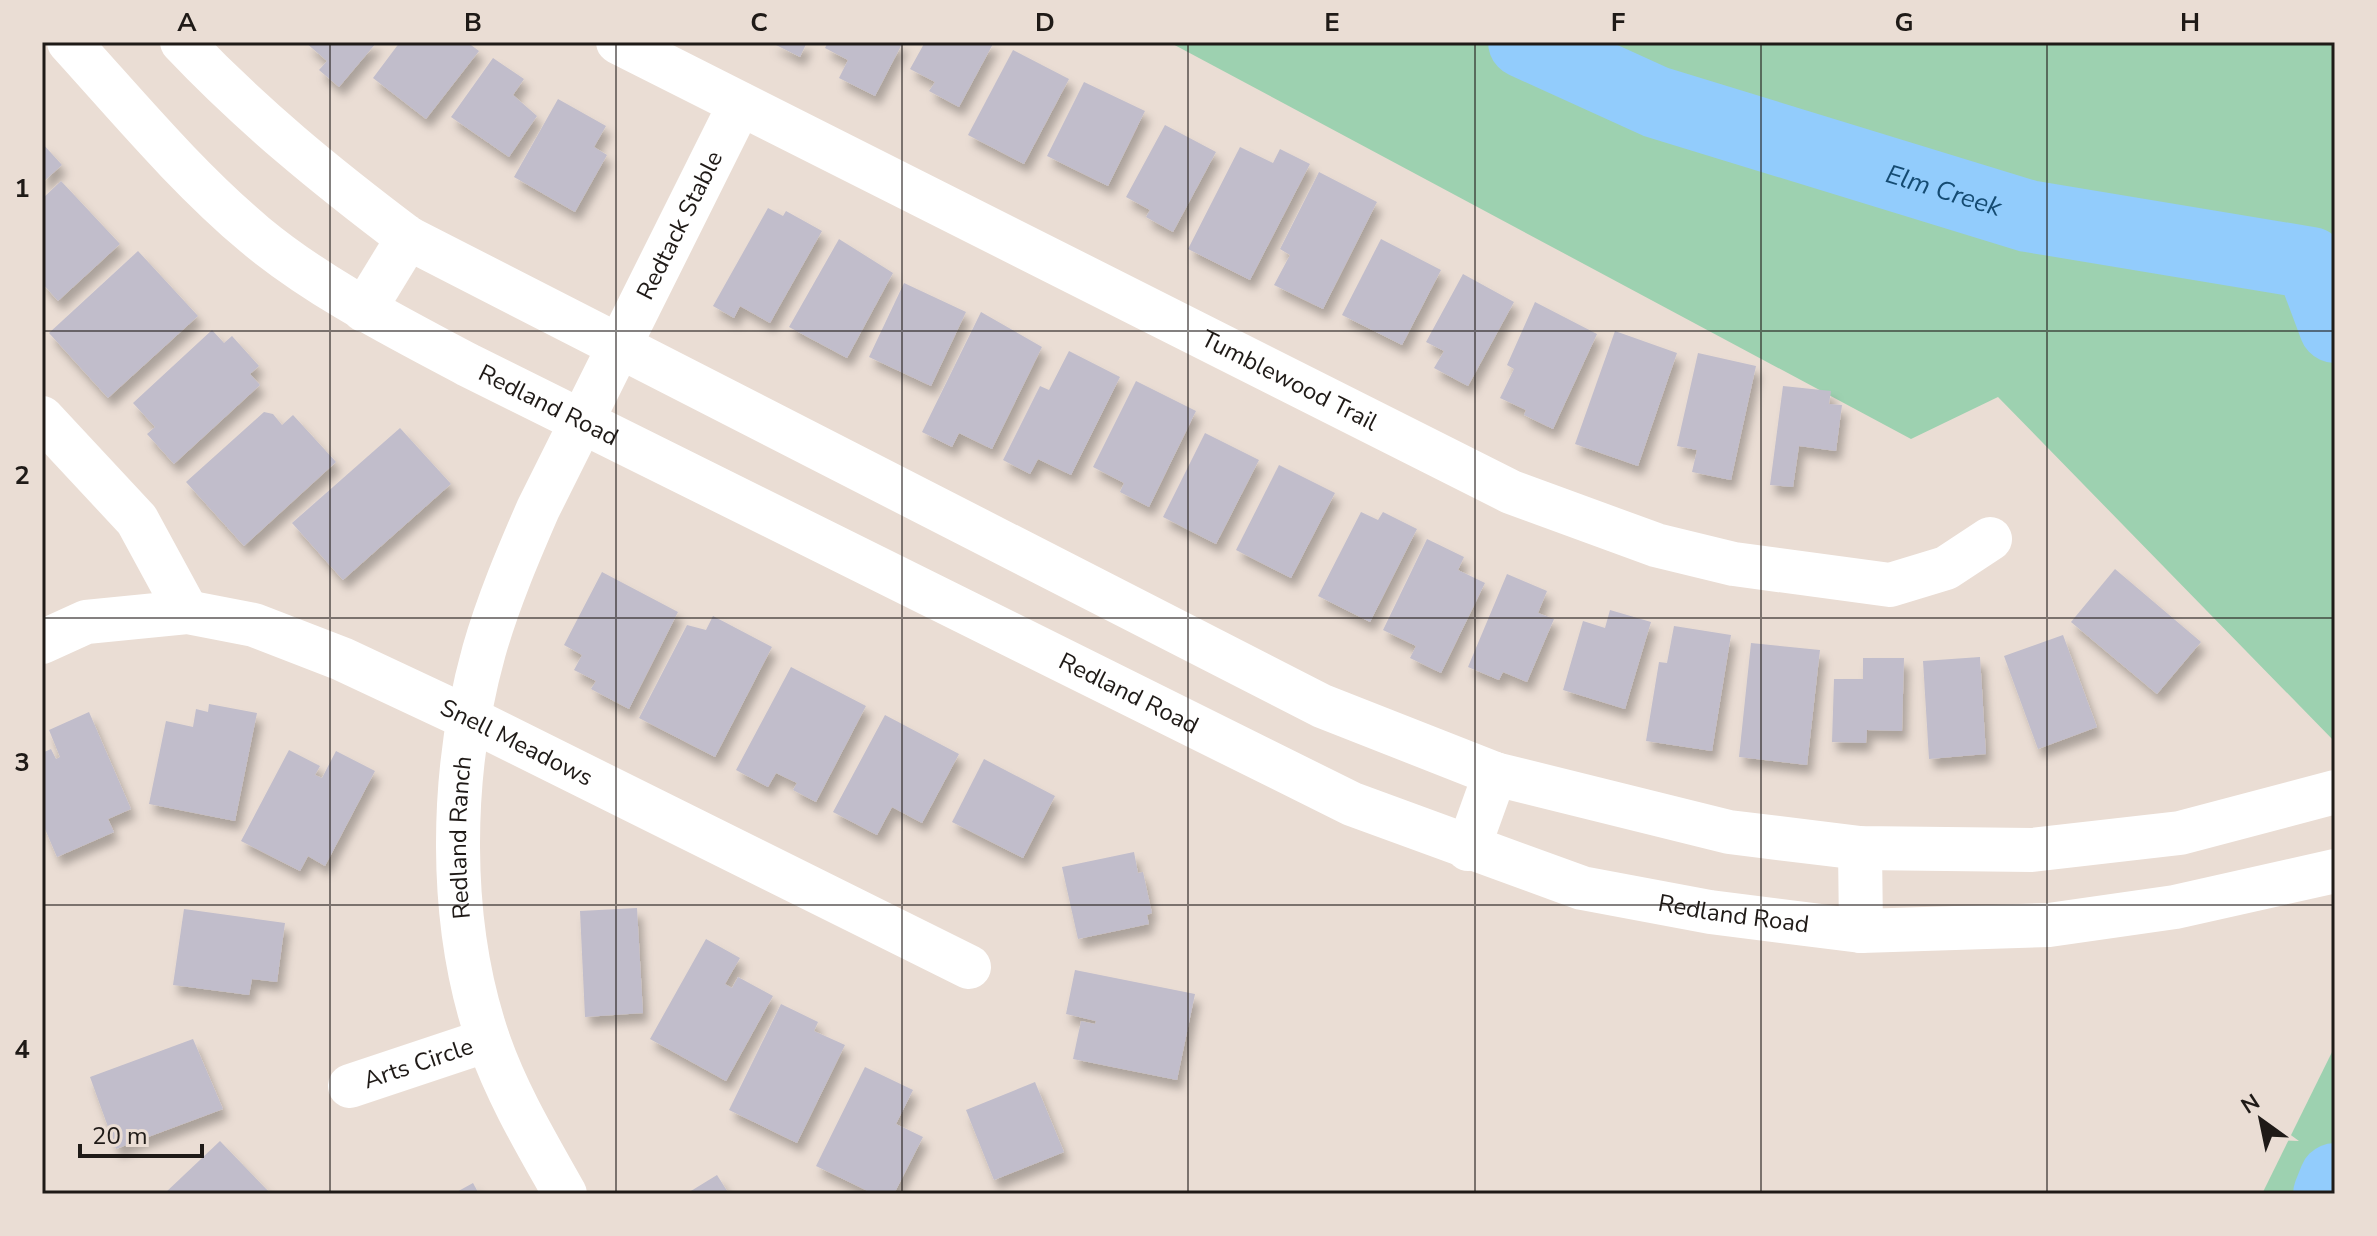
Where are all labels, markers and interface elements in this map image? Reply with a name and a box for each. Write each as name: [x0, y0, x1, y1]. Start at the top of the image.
text: A: [177, 5, 197, 40]
text: B: [464, 5, 482, 40]
text: C: [750, 5, 768, 40]
text: D: [1035, 5, 1055, 40]
text: E: [1324, 5, 1340, 40]
text: F: [1611, 5, 1625, 40]
text: G: [1894, 5, 1914, 40]
text: H: [2180, 5, 2200, 40]
street label: Redtack Stable: [629, 145, 730, 305]
water label: Elm Creek: [1882, 156, 2007, 225]
text: 1: [14, 171, 30, 206]
street label: Tumblewood Trail: [1196, 323, 1383, 438]
street label: Redland Road: [473, 357, 624, 453]
text: 2: [14, 458, 30, 493]
street label: Redland Road: [1054, 645, 1204, 741]
street label: Snell Meadows: [435, 691, 598, 794]
text: 3: [14, 745, 30, 780]
street label: Redland Ranch: [442, 754, 479, 921]
street label: Redland Road: [1656, 887, 1811, 940]
street label: Arts Circle: [359, 1030, 477, 1096]
text: 4: [14, 1032, 30, 1067]
north arrow: [2221, 1080, 2301, 1160]
text: N: [2236, 1087, 2266, 1121]
scale bar: [80, 1108, 202, 1158]
text: 20 m: [92, 1120, 148, 1152]

